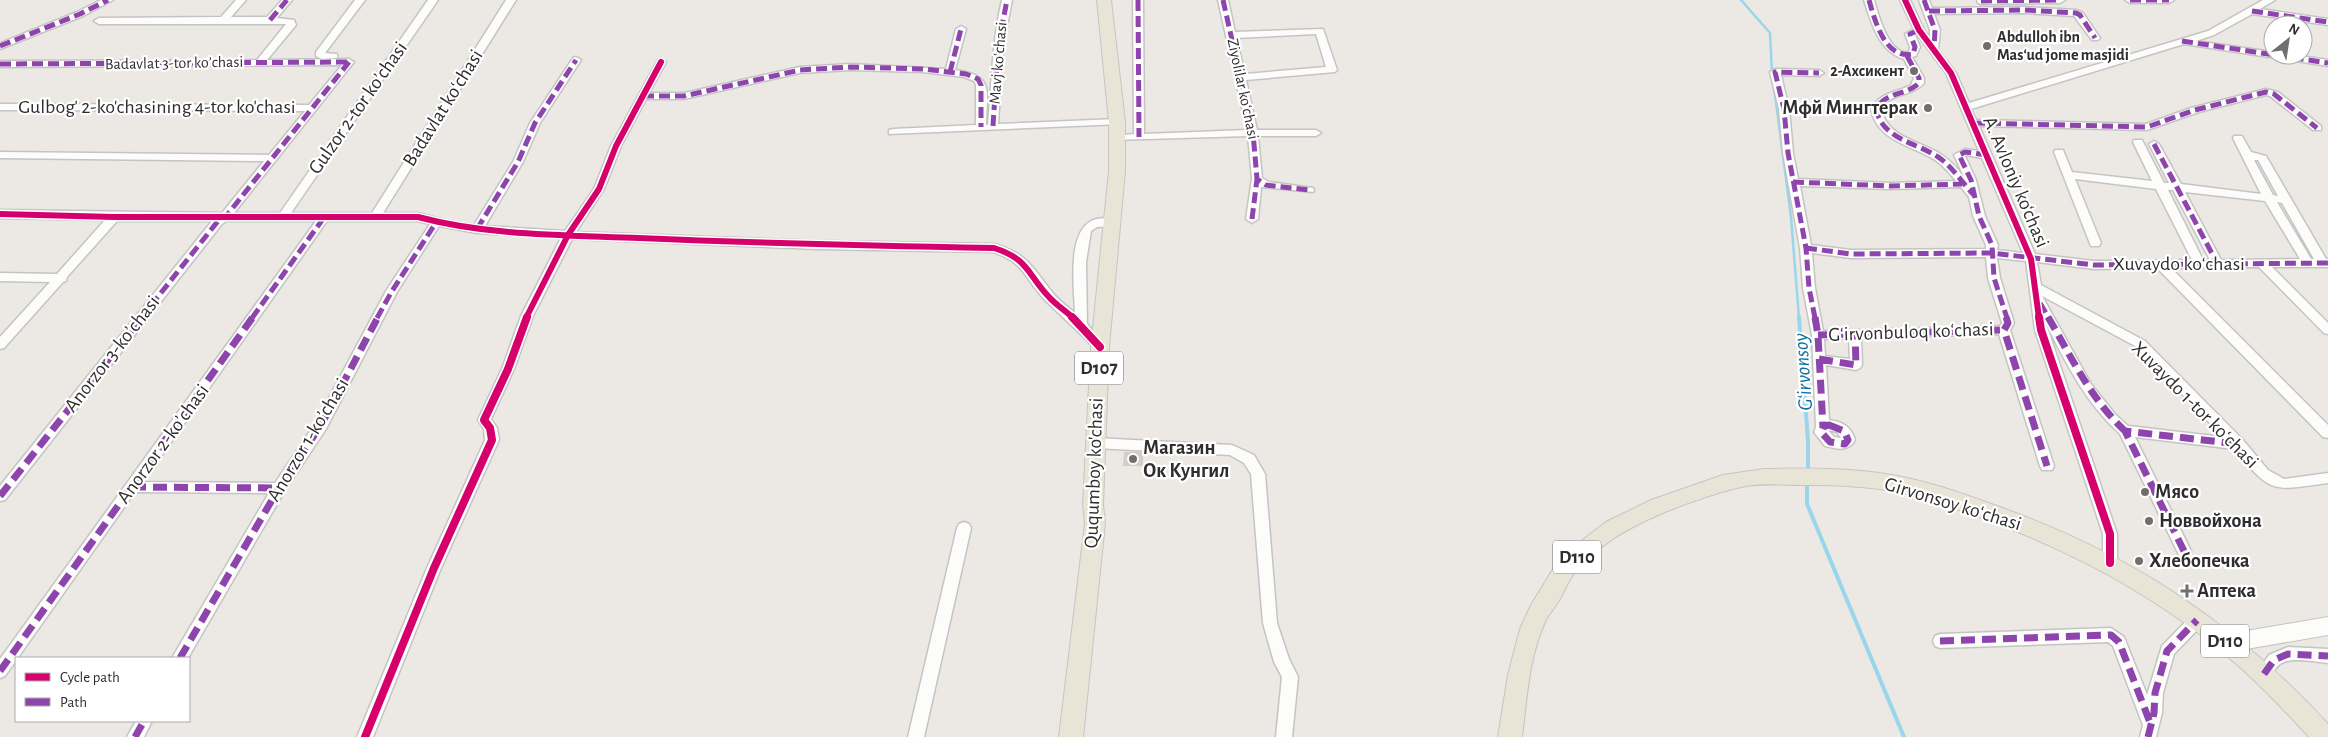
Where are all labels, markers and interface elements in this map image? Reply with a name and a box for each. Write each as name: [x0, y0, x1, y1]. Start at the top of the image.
north arrow: [2263, 15, 2313, 65]
street label: Mavj koʻchasi: [986, 21, 1011, 105]
text: N: [2286, 21, 2302, 38]
place label: Abdulloh ibn Mas‘ud jome masjidi: [1997, 29, 2129, 64]
street label: Ziyolilar koʻchasi: [1224, 37, 1262, 141]
street label: Gulzor 2-tor koʼchasi: [305, 38, 411, 178]
marker: Abdulloh ibn Mas‘ud jome masjidi: [1981, 40, 1993, 52]
street label: Badavlat koʻchasi: [399, 46, 487, 170]
street label: Badavlat 3-tor koʼchasi: [105, 54, 243, 72]
place label: 2-Ахсикент: [1830, 63, 1905, 79]
marker: 2-Ахсикент: [1908, 65, 1920, 77]
street label: Gulbog' 2-ko'chasining 4-tor ko'chasi: [18, 97, 296, 117]
place label: Мфй Мингтерак: [1782, 98, 1918, 118]
marker: Мфй Мингтерак: [1922, 102, 1934, 114]
street label: A. Avloniy ko‘chasi: [1979, 113, 2053, 251]
street label: Xuvaydo koʻchasi: [2113, 254, 2245, 274]
street label: Аnorzor 3-koʼchasi: [61, 292, 163, 416]
street label: Gʻirvonbuloq koʻchasi: [1828, 319, 1994, 345]
water label: G‘irvonsoy: [1790, 332, 1816, 411]
street label: Xuvaydo 1-tor koʻchasi: [2128, 338, 2262, 472]
road number: D107: [1075, 352, 1123, 384]
street label: Аnorzor 1-koʼchasi: [263, 375, 353, 505]
street label: Аnorzor 2-koʼchasi: [113, 381, 213, 507]
street label: Ququmboy ko'chasi: [1081, 397, 1107, 549]
place label: Магазин Ок Кунгил: [1143, 438, 1229, 481]
marker: Магазин Ок Кунгил: [1127, 453, 1139, 465]
street label: Girvonsoy koʻchasi: [1882, 474, 2024, 534]
place label: Мясо: [2155, 482, 2199, 502]
marker: Мясо: [2139, 486, 2151, 498]
place label: Новвойхона: [2159, 511, 2262, 531]
marker: Новвойхона: [2143, 515, 2155, 527]
road number: D110: [1553, 540, 1601, 574]
place label: Хлебопечка: [2149, 551, 2250, 571]
marker: Хлебопечка: [2133, 555, 2145, 567]
place label: Аптека: [2197, 581, 2256, 601]
marker: Аптека: [2181, 585, 2193, 597]
road number: D110: [2201, 624, 2249, 658]
legend: [15, 657, 190, 722]
text: Cycle path: [60, 670, 120, 685]
text: Path: [60, 695, 87, 710]

